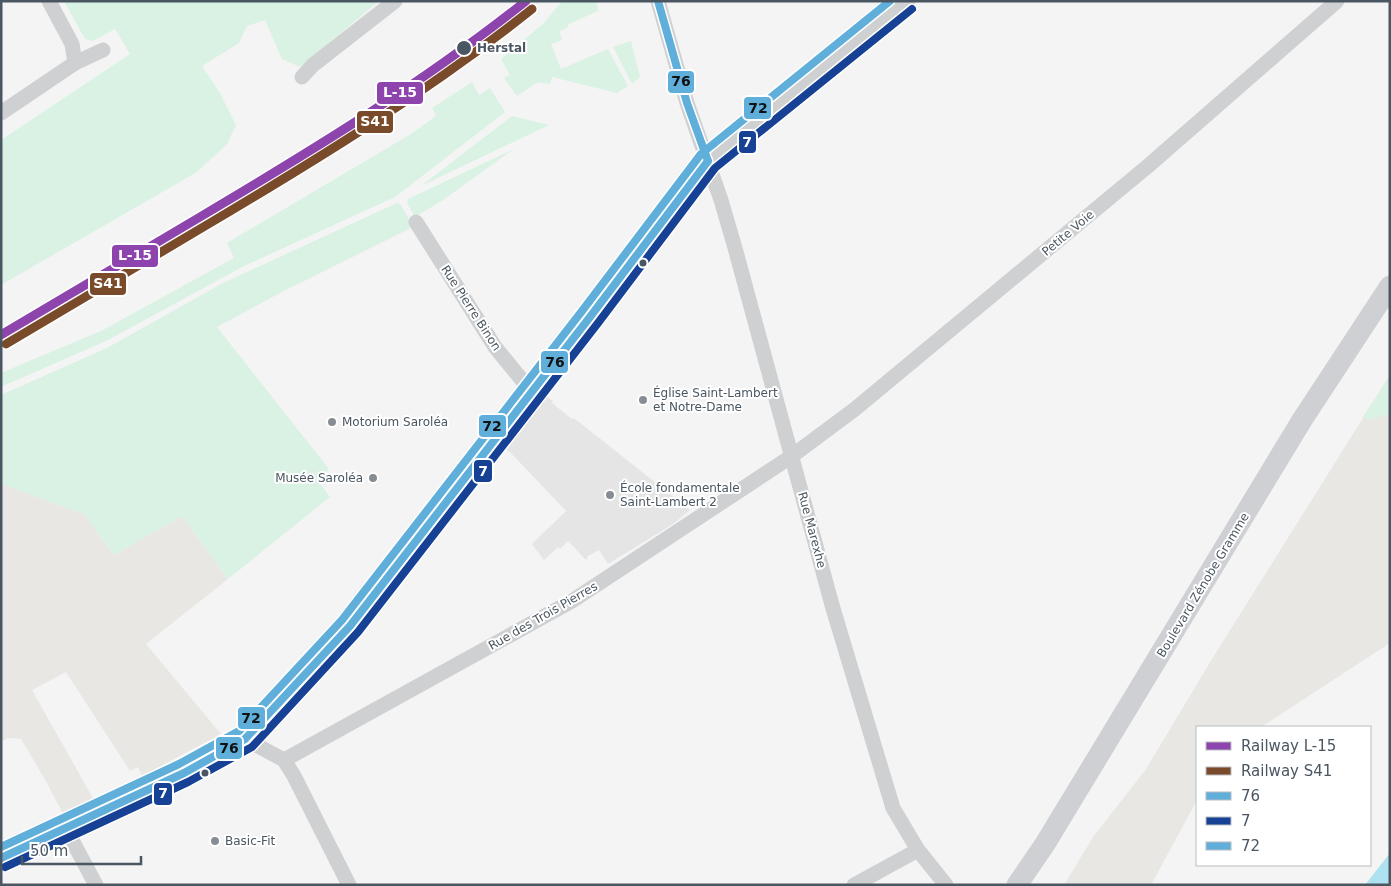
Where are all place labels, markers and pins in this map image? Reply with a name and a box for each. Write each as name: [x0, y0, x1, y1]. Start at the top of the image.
marker: Herstal: [455, 39, 473, 57]
place label: Herstal: [477, 41, 526, 55]
unlabelled marker: [638, 258, 648, 268]
place label: Église Saint-Lambert et Notre-Dame: [653, 385, 778, 414]
marker: Église Saint-Lambert et Notre-Dame: [637, 394, 649, 406]
place label: Motorium Saroléa: [342, 415, 448, 429]
marker: Motorium Saroléa: [326, 416, 338, 428]
place label: Musée Saroléa: [275, 471, 363, 485]
marker: Musée Saroléa: [367, 472, 379, 484]
place label: École fondamentale Saint-Lambert 2: [620, 480, 740, 509]
marker: École fondamentale Saint-Lambert 2: [604, 489, 616, 501]
unlabelled marker: [200, 768, 210, 778]
place label: Basic-Fit: [225, 834, 275, 848]
marker: Basic-Fit: [209, 835, 221, 847]

